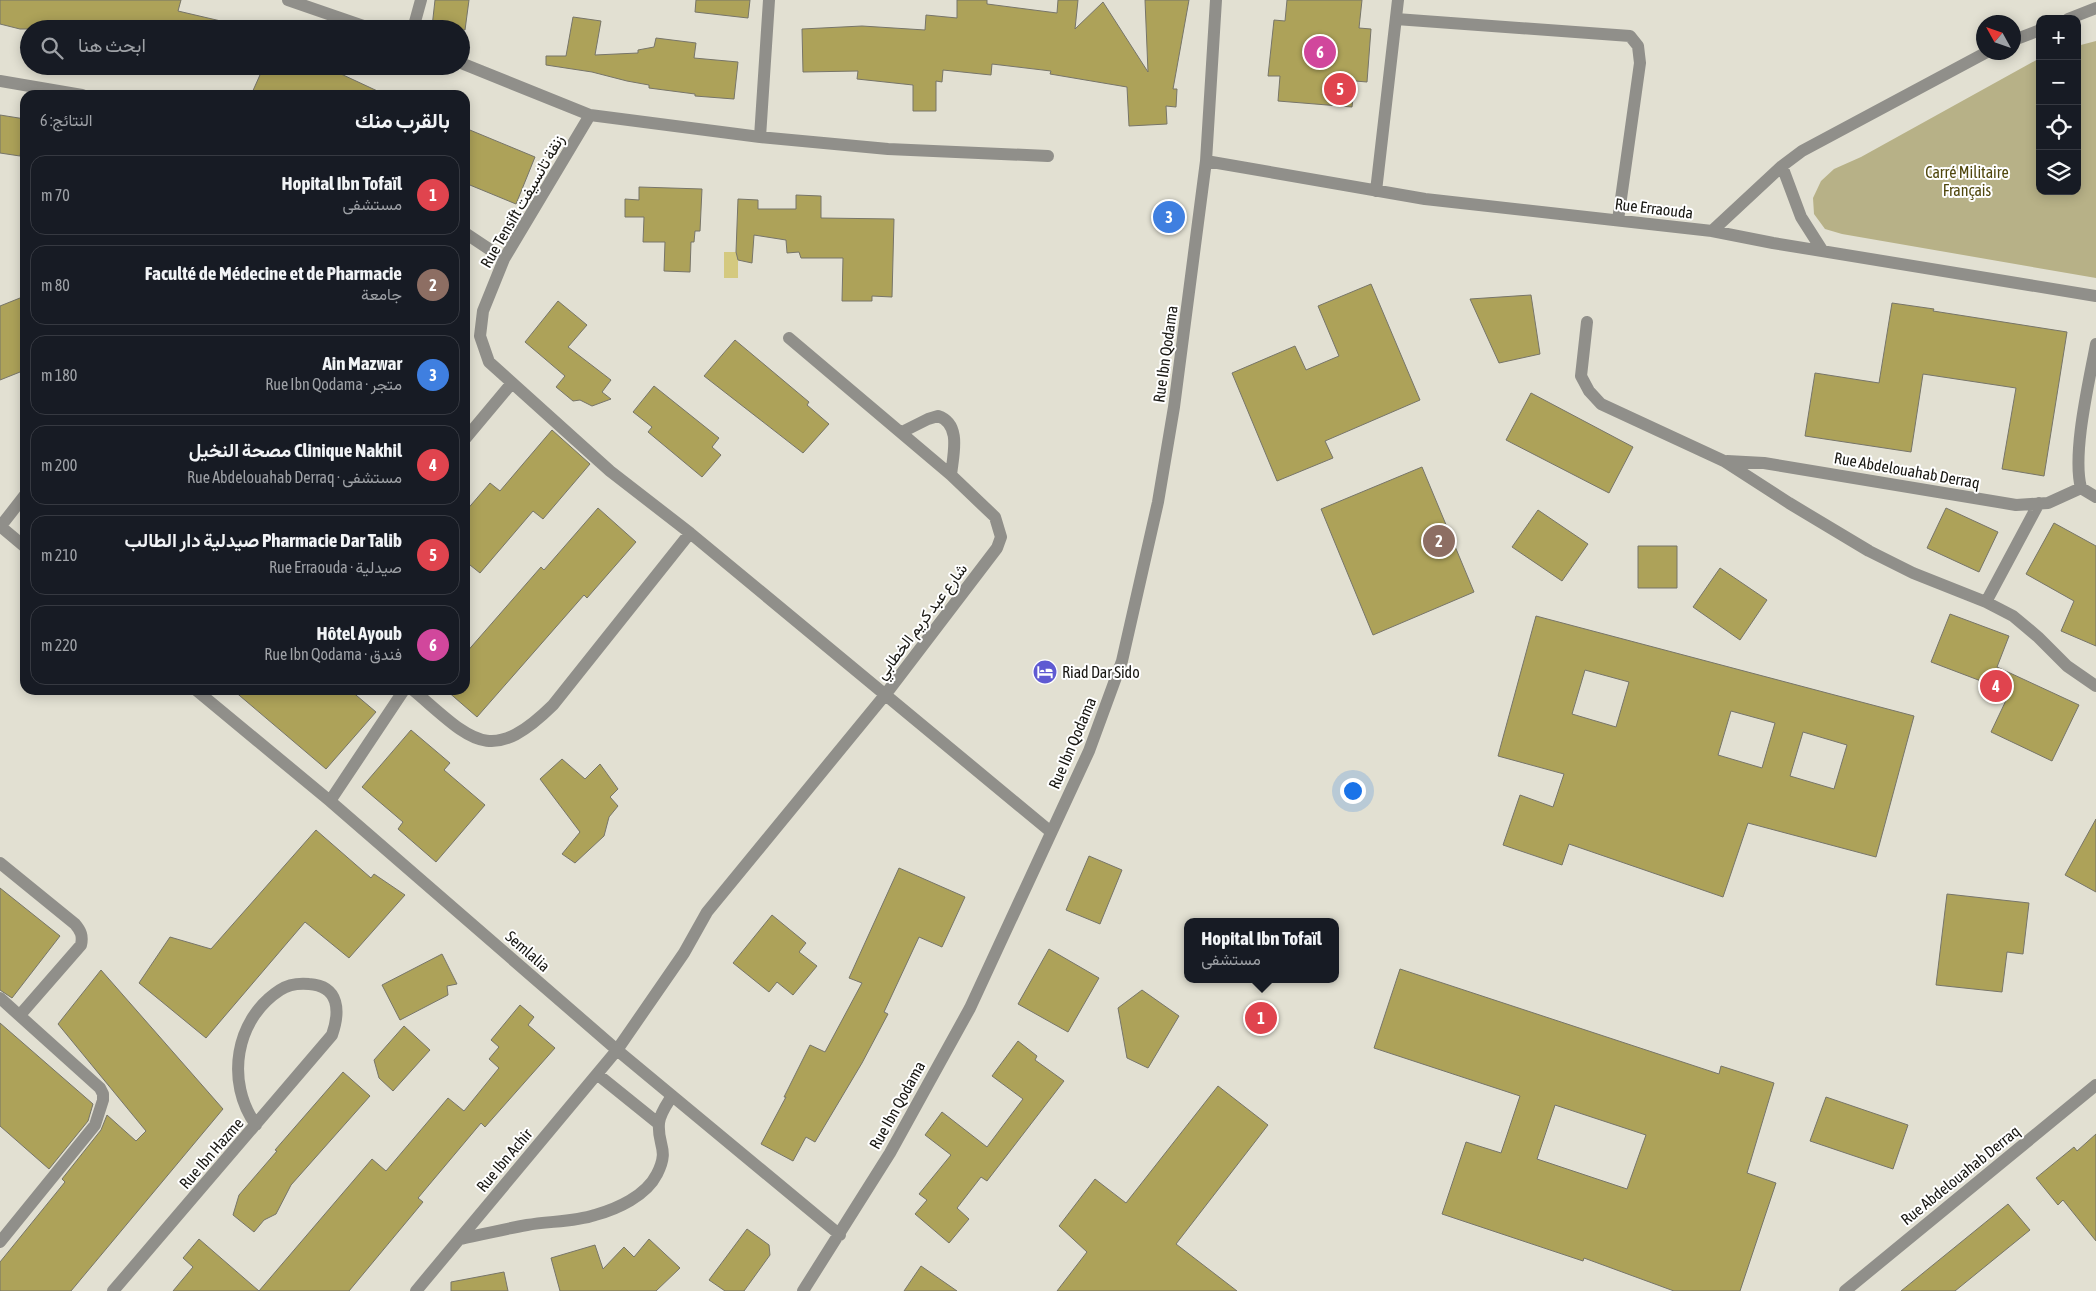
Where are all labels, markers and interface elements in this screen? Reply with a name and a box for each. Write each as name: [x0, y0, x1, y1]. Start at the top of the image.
north arrow: [1976, 15, 2021, 60]
map controls: [2036, 15, 2081, 195]
button: +: [2036, 15, 2081, 60]
search box: [20, 20, 470, 75]
pin: 6: [1304, 33, 1336, 71]
icon: search: [38, 34, 66, 62]
text: ابحث هنا: [78, 34, 146, 56]
button: −: [2036, 60, 2081, 105]
pin: 5: [1324, 70, 1356, 108]
button: locate: [2036, 105, 2081, 150]
text: بالقرب منك: [355, 108, 450, 132]
text: النتائج: 6: [40, 111, 93, 129]
street label: Rue Tensift زنقة تانسيفت: [477, 131, 569, 272]
button: layers: [2036, 150, 2081, 195]
park label: Carré Militaire Français: [1925, 163, 2009, 200]
text: Hopital Ibn Tofaïl: [281, 172, 402, 194]
text: 70 m: [41, 186, 70, 204]
text: 1: [429, 186, 437, 204]
street label: Rue Erraouda: [1614, 194, 1694, 222]
text: مستشفى: [342, 195, 402, 213]
pin: 3: [1153, 198, 1185, 236]
text: Faculté de Médecine et de Pharmacie: [145, 262, 402, 284]
text: 80 m: [41, 276, 70, 294]
text: 2: [429, 276, 437, 294]
text: جامعة: [361, 285, 402, 303]
street label: Rue Ibn Qodama: [1149, 304, 1181, 404]
text: Ain Mazwar: [323, 352, 402, 374]
text: 180 m: [41, 366, 77, 384]
text: 3: [429, 366, 437, 384]
text: متجر · Rue Ibn Qodama: [265, 375, 402, 393]
text: Clinique Nakhil مصحة النخيل: [189, 439, 402, 461]
street label: Rue Abdelouahab Derraq: [1833, 448, 1981, 493]
text: 200 m: [41, 456, 77, 474]
text: 4: [429, 456, 437, 474]
text: مستشفى · Rue Abdelouahab Derraq: [187, 468, 402, 486]
pin: 2: [1423, 522, 1455, 560]
text: Pharmacie Dar Talib صيدلية دار الطالب: [125, 529, 402, 551]
text: 210 m: [41, 546, 77, 564]
text: 5: [429, 546, 437, 564]
text: صيدلية · Rue Erraouda: [269, 558, 402, 576]
street label: شارع عبد كريم الخطابي: [872, 560, 974, 685]
text: Hôtel Ayoub: [316, 622, 402, 644]
text: 220 m: [41, 636, 77, 654]
text: 6: [429, 636, 437, 654]
text: فندق · Rue Ibn Qodama: [264, 645, 402, 663]
hotel icon: Riad Dar Sido: [1032, 659, 1058, 685]
place label: Riad Dar Sido: [1062, 663, 1140, 681]
pin: 4: [1980, 667, 2012, 705]
street label: Rue Ibn Qodama: [1045, 695, 1099, 791]
your location: [1340, 778, 1366, 804]
popup: [1184, 918, 1339, 983]
street label: Semlalia: [502, 927, 554, 975]
text: Hopital Ibn Tofaïl: [1201, 927, 1322, 949]
text: مستشفى: [1201, 950, 1261, 968]
pin: 1: [1245, 999, 1277, 1037]
street label: Rue Ibn Qodama: [865, 1058, 929, 1152]
street label: Rue Ibn Hazme: [175, 1114, 247, 1192]
street label: Rue Abdelouahab Derraq: [1897, 1122, 2024, 1229]
street label: Rue Ibn Achir: [472, 1125, 536, 1195]

